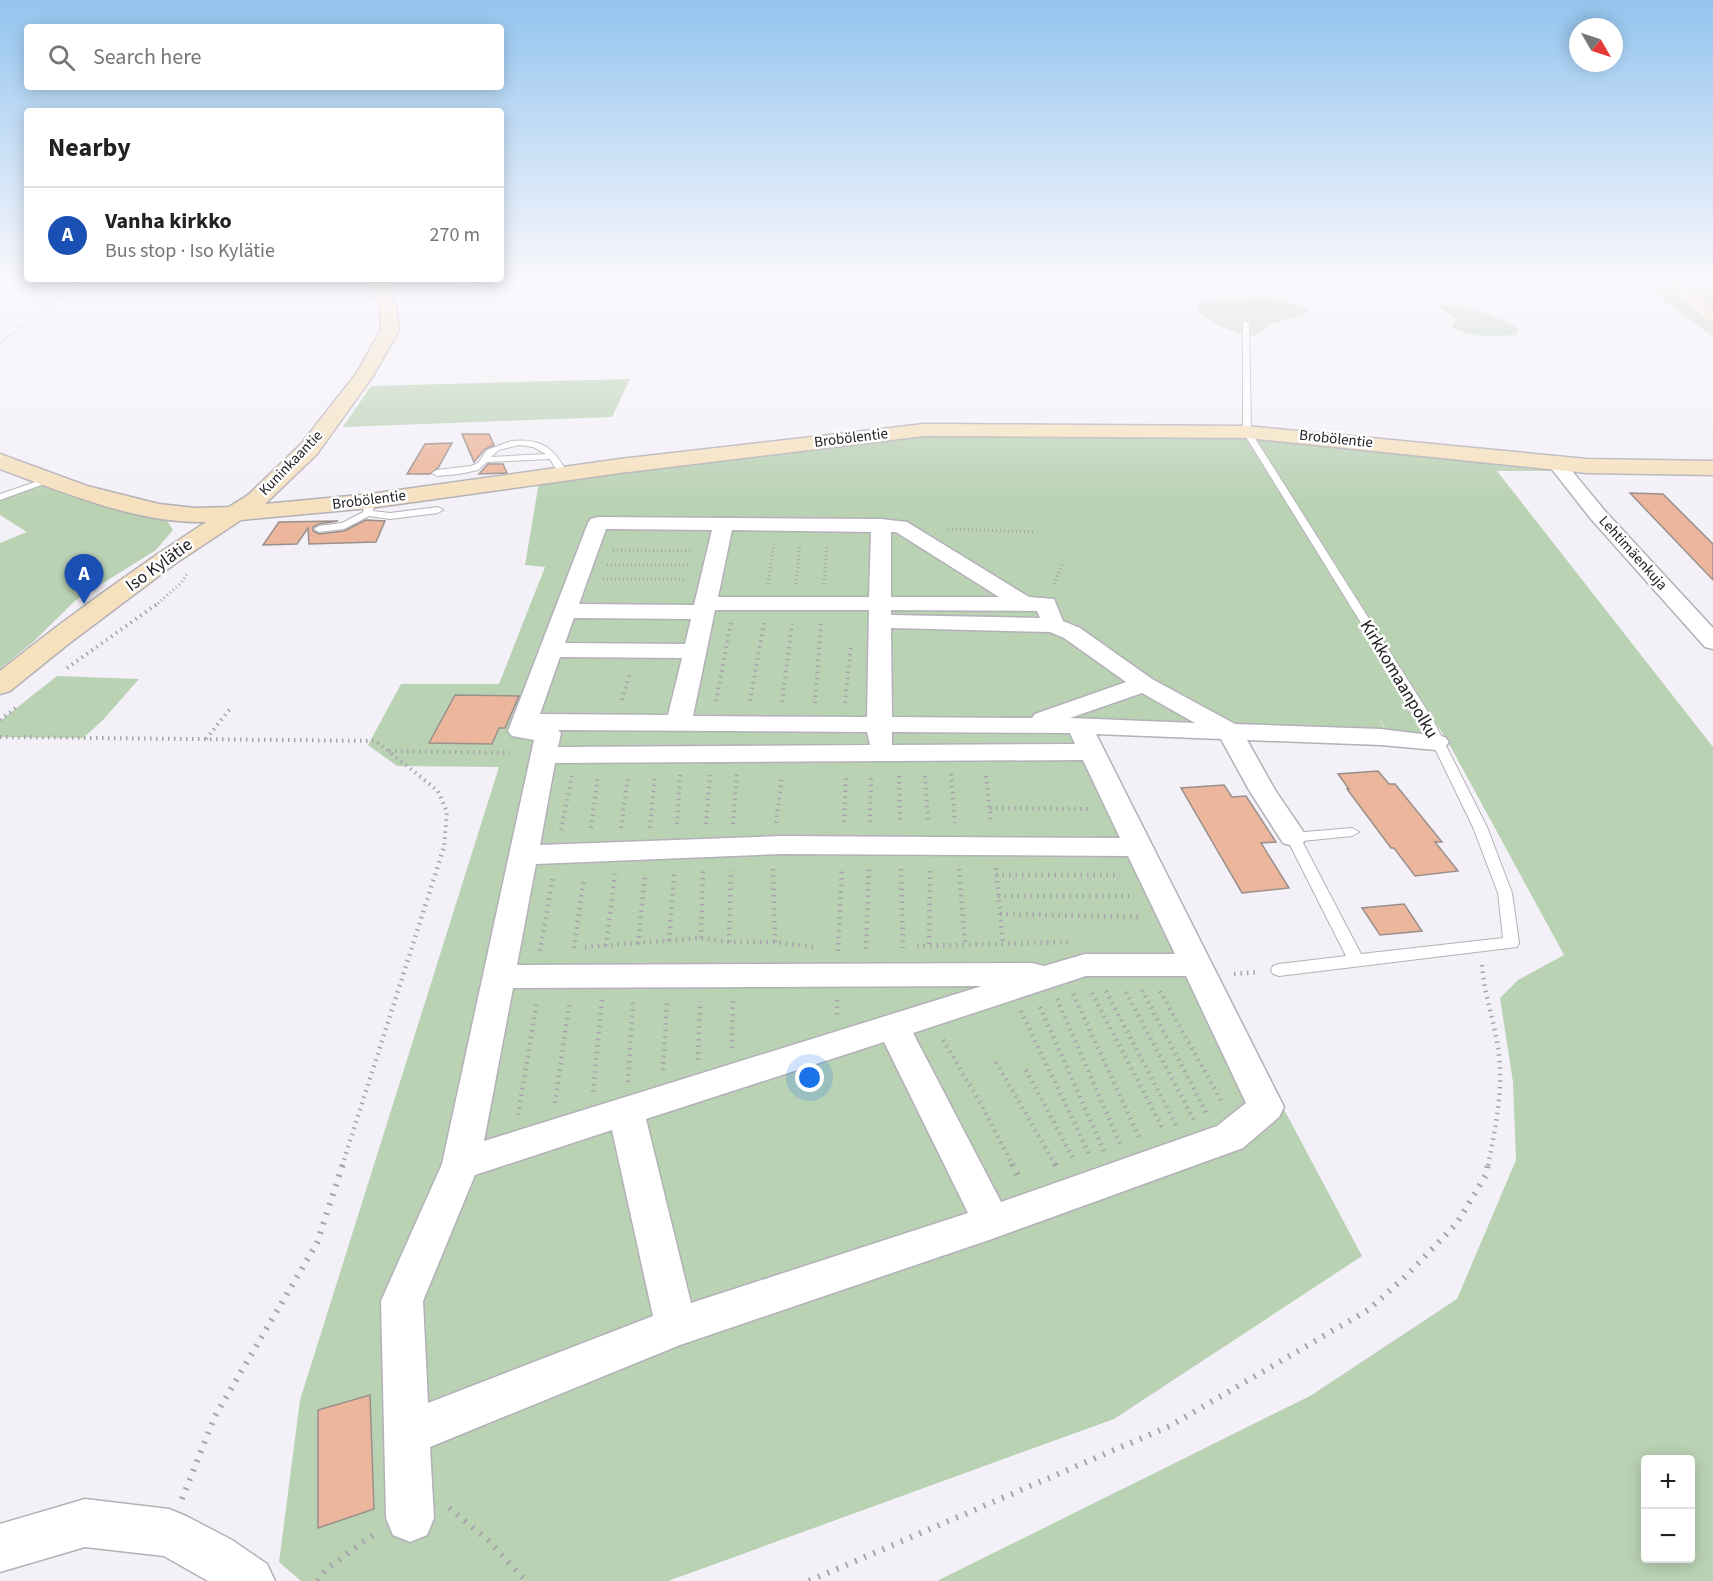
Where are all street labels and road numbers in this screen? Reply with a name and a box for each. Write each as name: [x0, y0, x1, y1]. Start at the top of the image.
street label: Brobölentie: [813, 423, 889, 453]
street label: Brobölentie: [1298, 425, 1374, 453]
street label: Kuninkaantie: [254, 426, 328, 500]
street label: Brobölentie: [331, 485, 407, 515]
street label: Lehtimäenkuja: [1594, 511, 1672, 595]
street label: Iso Kylätie: [121, 532, 198, 598]
street label: Kirkkomaanpolku: [1354, 615, 1444, 743]

